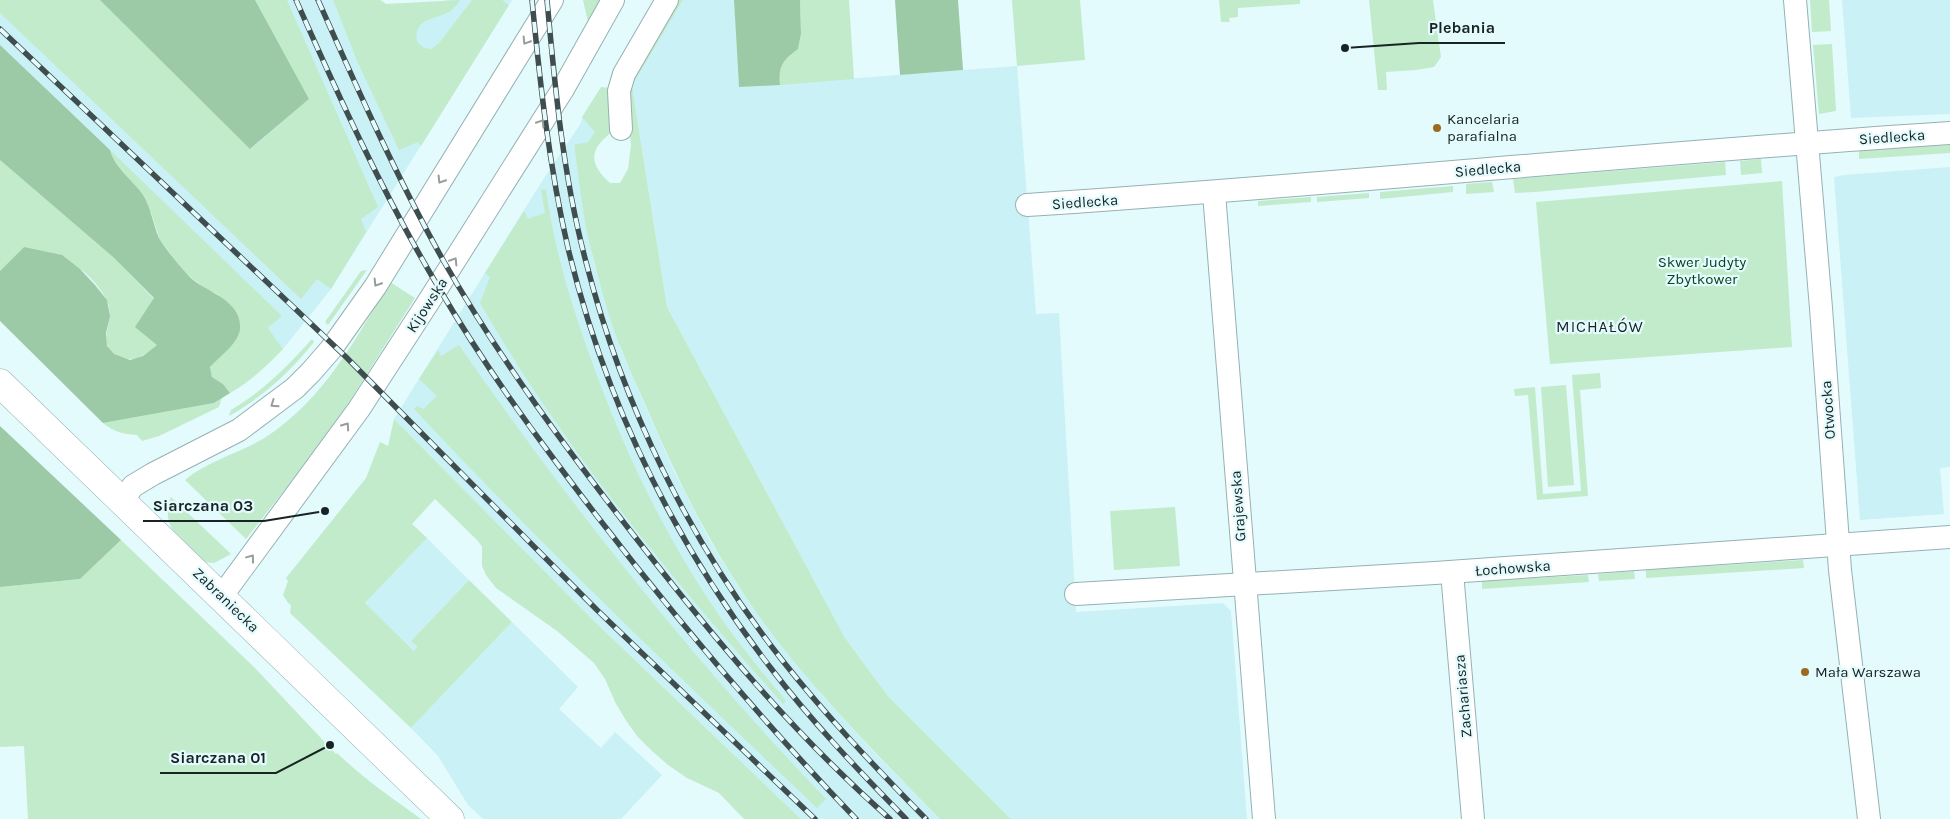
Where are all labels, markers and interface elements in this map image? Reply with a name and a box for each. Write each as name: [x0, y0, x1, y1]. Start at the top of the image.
callout: Plebania: [1419, 12, 1505, 43]
text: Plebania: [1429, 18, 1495, 37]
one-way arrow: [523, 36, 533, 45]
place label: Kancelaria parafialna: [1447, 110, 1519, 145]
one-way arrow: [534, 120, 544, 129]
marker: Kancelaria parafialna: [1431, 122, 1443, 134]
street label: Siedlecka: [1858, 126, 1926, 148]
street label: Siedlecka: [1454, 157, 1522, 181]
one-way arrow: [437, 174, 447, 183]
street label: Siedlecka: [1051, 191, 1119, 213]
park label: Skwer Judyty Zbytkower: [1658, 253, 1746, 288]
one-way arrow: [448, 257, 458, 266]
street label: Kijowska: [403, 274, 451, 336]
one-way arrow: [374, 277, 383, 286]
district label: MICHAŁÓW: [1556, 317, 1644, 336]
street label: Otwocka: [1817, 380, 1839, 440]
one-way arrow: [270, 398, 280, 407]
one-way arrow: [340, 423, 349, 432]
street label: Grajewska: [1227, 470, 1249, 542]
callout: Siarczana 03: [143, 490, 264, 521]
text: Siarczana 03: [153, 496, 253, 515]
one-way arrow: [245, 555, 253, 564]
street label: Łochowska: [1475, 556, 1551, 580]
street label: Zabraniecka: [189, 564, 263, 636]
street label: Zachariasza: [1450, 654, 1476, 738]
place label: Mała Warszawa: [1815, 663, 1921, 681]
marker: Mała Warszawa: [1799, 666, 1811, 678]
callout: Siarczana 01: [160, 742, 276, 773]
text: Siarczana 01: [170, 748, 266, 767]

